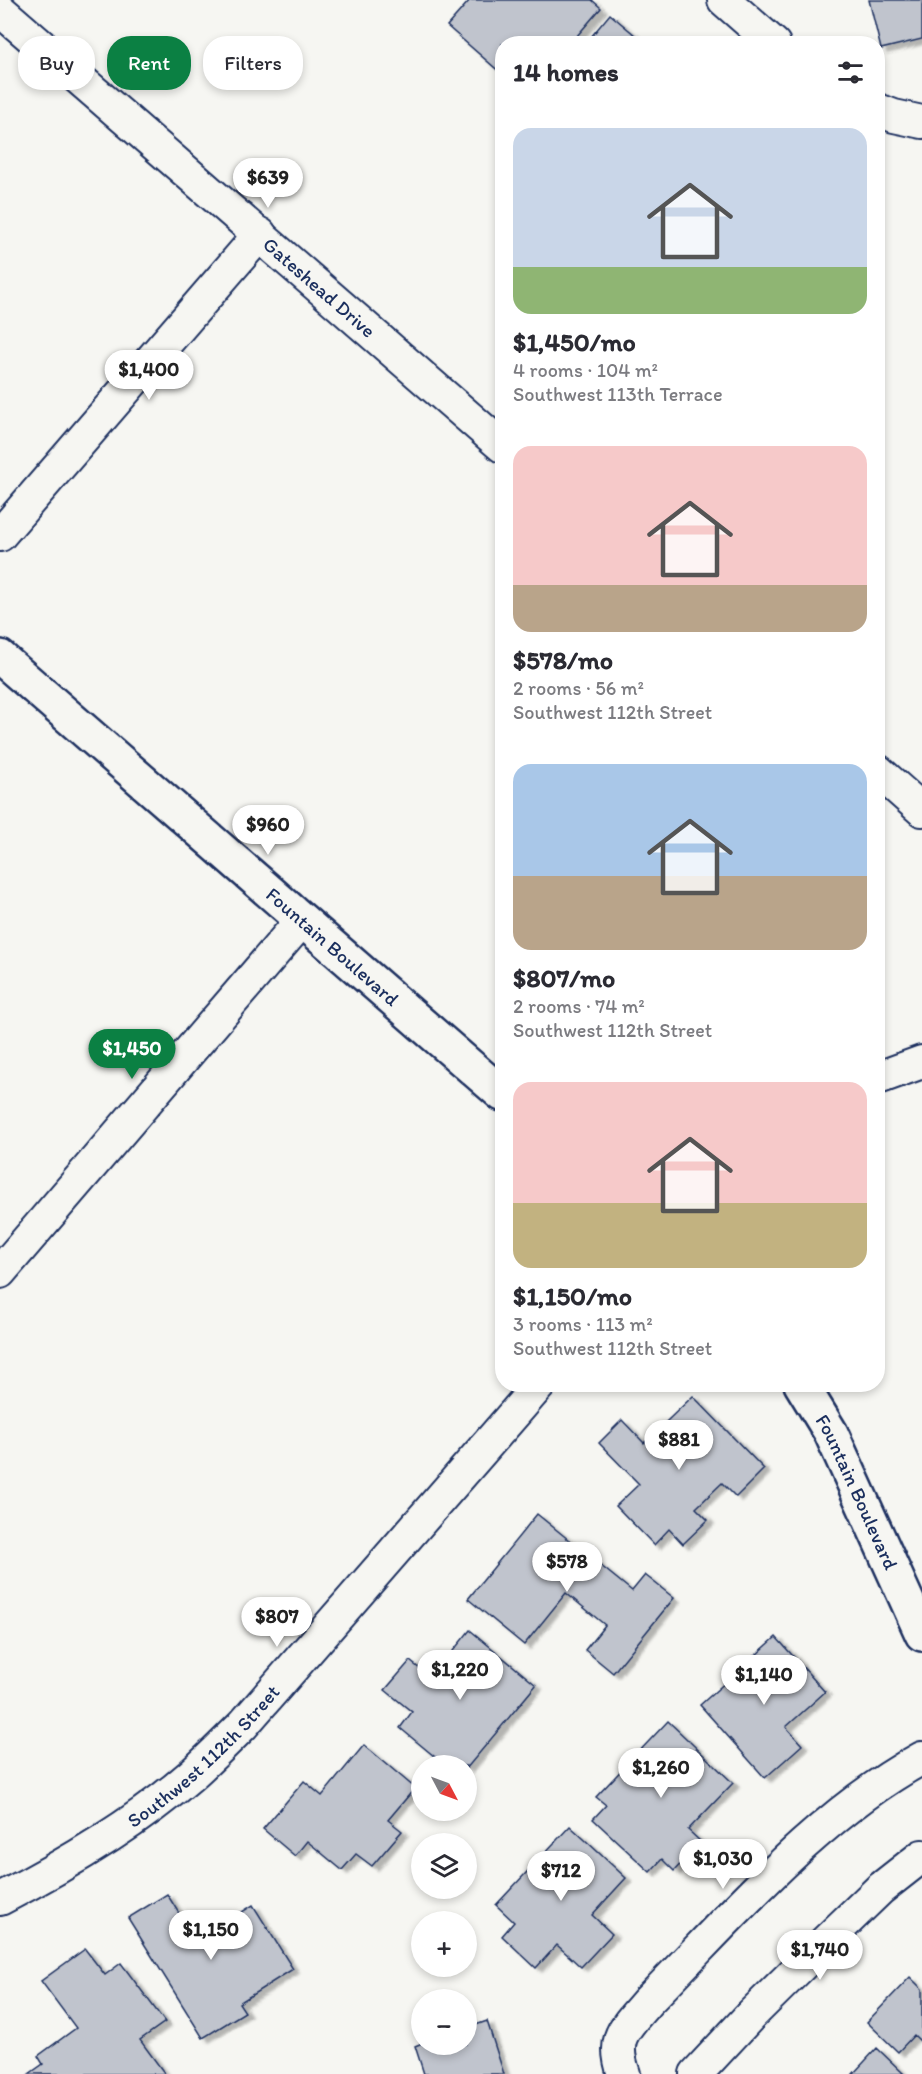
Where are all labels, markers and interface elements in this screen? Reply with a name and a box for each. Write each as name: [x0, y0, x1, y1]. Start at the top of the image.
chip: Buy: [18, 36, 95, 90]
chip: Rent: [107, 36, 191, 90]
chip: Filters: [203, 36, 303, 90]
text: 14 homes: [513, 56, 619, 88]
icon: filters: [834, 56, 867, 89]
pin: $639: [232, 158, 304, 209]
text: $639: [247, 165, 289, 189]
icon: home: [636, 167, 744, 275]
street label: Gateshead Drive: [258, 232, 381, 343]
text: $1,450/mo: [513, 326, 636, 358]
pin: $1,400: [100, 350, 198, 401]
text: $1,400: [119, 357, 179, 381]
text: 4 rooms · 104 m²: [513, 358, 658, 382]
text: Southwest 113th Terrace: [513, 382, 723, 406]
icon: home: [636, 485, 744, 593]
text: $578/mo: [513, 644, 613, 676]
text: 2 rooms · 56 m²: [513, 676, 644, 700]
text: Southwest 112th Street: [513, 700, 712, 724]
icon: home: [636, 803, 744, 911]
pin: $960: [232, 805, 304, 856]
text: $960: [246, 812, 290, 836]
street label: Fountain Boulevard: [261, 882, 404, 1011]
text: $807/mo: [513, 962, 615, 994]
text: 2 rooms · 74 m²: [513, 994, 645, 1018]
text: Southwest 112th Street: [513, 1018, 712, 1042]
pin: $1,450: [83, 1029, 181, 1080]
text: $1,450: [103, 1036, 162, 1060]
icon: home: [636, 1121, 744, 1229]
text: $1,150/mo: [513, 1280, 632, 1312]
text: 3 rooms · 113 m²: [513, 1312, 653, 1336]
text: Southwest 112th Street: [513, 1336, 712, 1360]
street label: Fountain Boulevard: [810, 1410, 903, 1574]
pin: $881: [643, 1420, 715, 1471]
text: $881: [658, 1427, 700, 1451]
pin: $578: [531, 1542, 603, 1593]
text: $578: [546, 1549, 588, 1573]
pin: $807: [241, 1597, 313, 1648]
text: $807: [255, 1604, 299, 1628]
pin: $1,220: [411, 1650, 509, 1701]
pin: $1,140: [715, 1655, 813, 1706]
text: $1,220: [431, 1657, 489, 1681]
text: $1,140: [735, 1662, 793, 1686]
street label: Southwest 112th Street: [123, 1680, 284, 1833]
pin: $1,260: [612, 1748, 710, 1799]
north arrow: [411, 1755, 477, 1821]
map controls: [411, 1755, 477, 2055]
text: $1,260: [632, 1755, 690, 1779]
button: layers: [411, 1833, 477, 1899]
pin: $1,030: [674, 1839, 772, 1890]
text: $1,030: [693, 1846, 753, 1870]
pin: $712: [525, 1851, 597, 1902]
text: $712: [541, 1858, 581, 1882]
pin: $1,150: [162, 1910, 260, 1961]
button: +: [411, 1911, 477, 1977]
text: $1,150: [183, 1917, 239, 1941]
pin: $1,740: [771, 1930, 869, 1981]
text: $1,740: [791, 1937, 849, 1961]
button: −: [411, 1989, 477, 2055]

